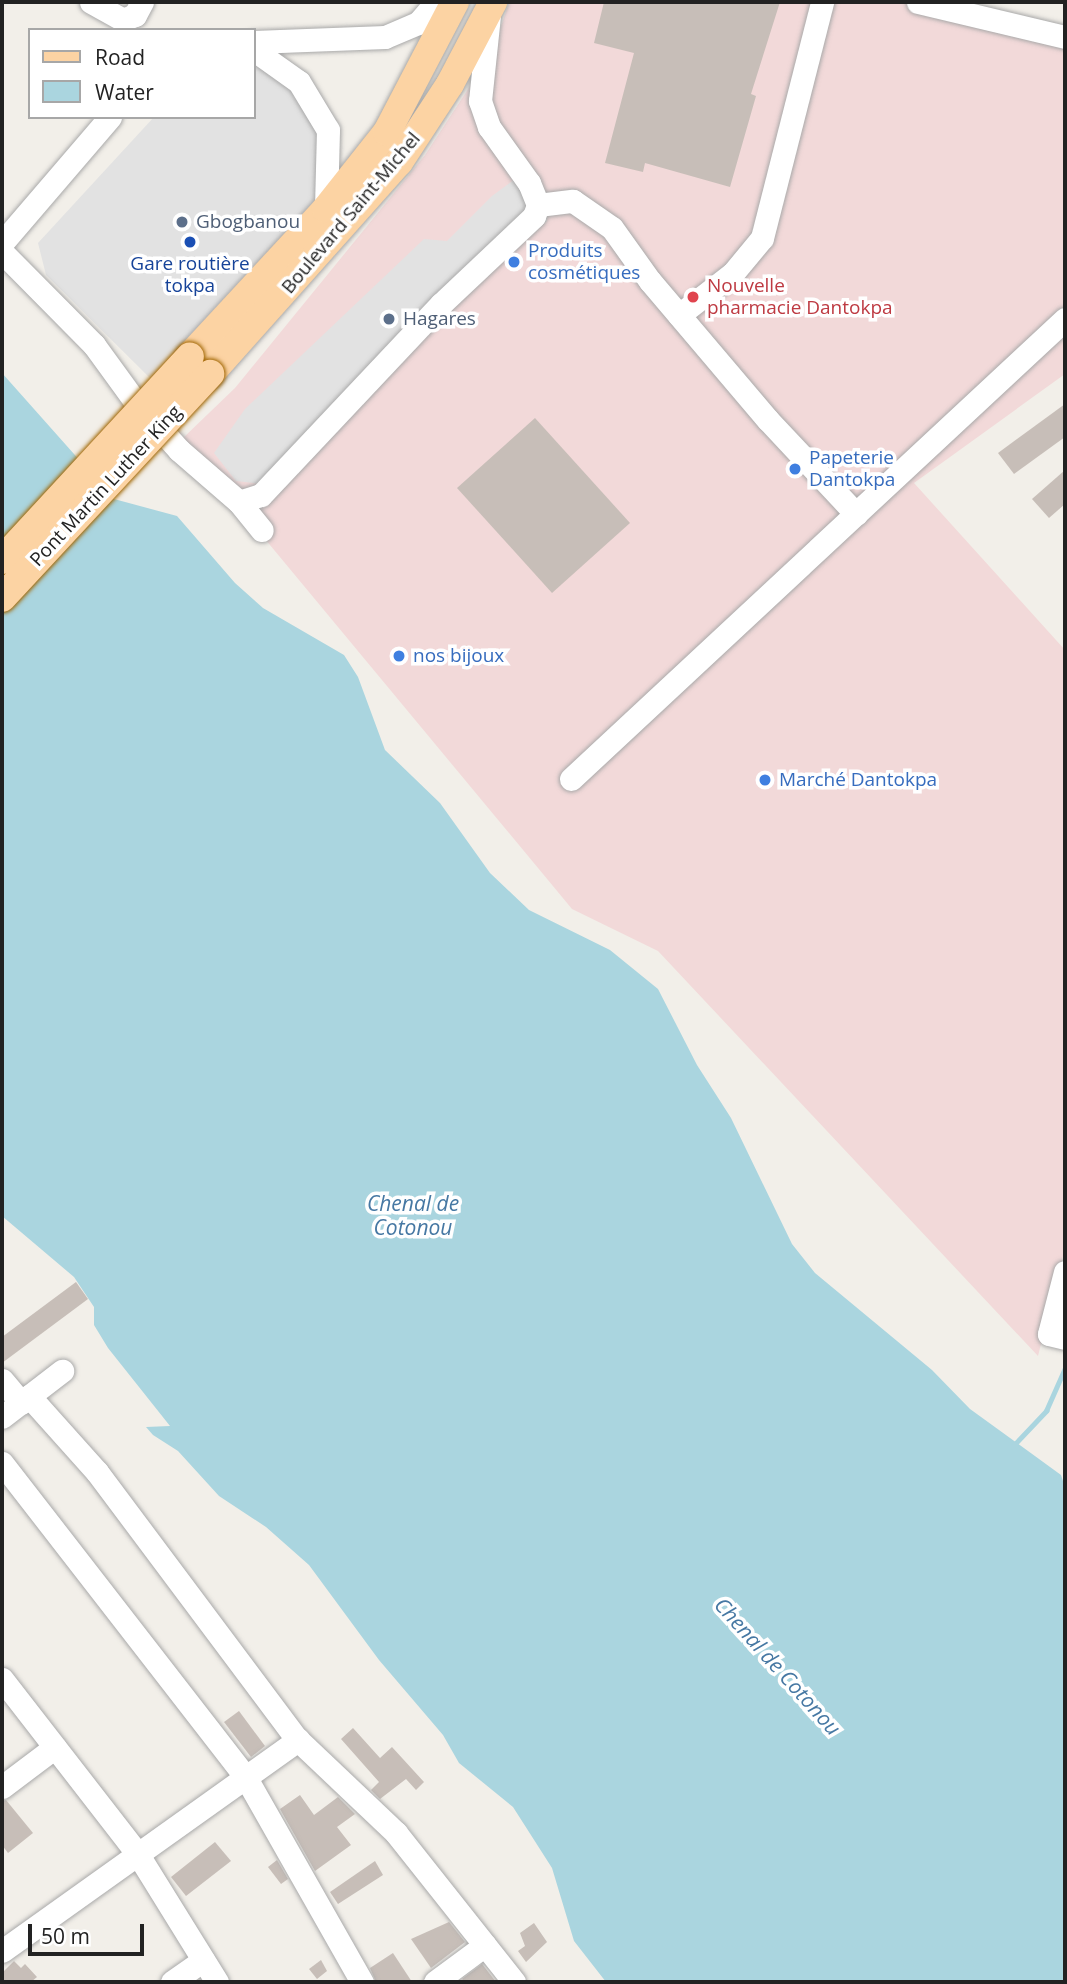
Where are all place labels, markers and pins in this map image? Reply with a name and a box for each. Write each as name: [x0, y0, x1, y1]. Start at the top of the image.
place label: Gbogbanou: [196, 211, 300, 233]
marker: Gbogbanou: [174, 214, 190, 230]
marker: Gare routière tokpa: [182, 234, 198, 250]
place label: Produits cosmétiques: [528, 240, 640, 284]
place label: Gare routière tokpa: [130, 253, 250, 297]
marker: Produits cosmétiques: [506, 254, 522, 270]
place label: Nouvelle pharmacie Dantokpa: [707, 275, 893, 319]
marker: Nouvelle pharmacie Dantokpa: [685, 289, 701, 305]
place label: Hagares: [403, 308, 476, 330]
marker: Hagares: [381, 311, 397, 327]
place label: Papeterie Dantokpa: [809, 447, 895, 491]
marker: Papeterie Dantokpa: [787, 461, 803, 477]
place label: nos bijoux: [413, 645, 504, 667]
marker: nos bijoux: [391, 648, 407, 664]
place label: Marché Dantokpa: [779, 769, 937, 791]
marker: Marché Dantokpa: [757, 772, 773, 788]

